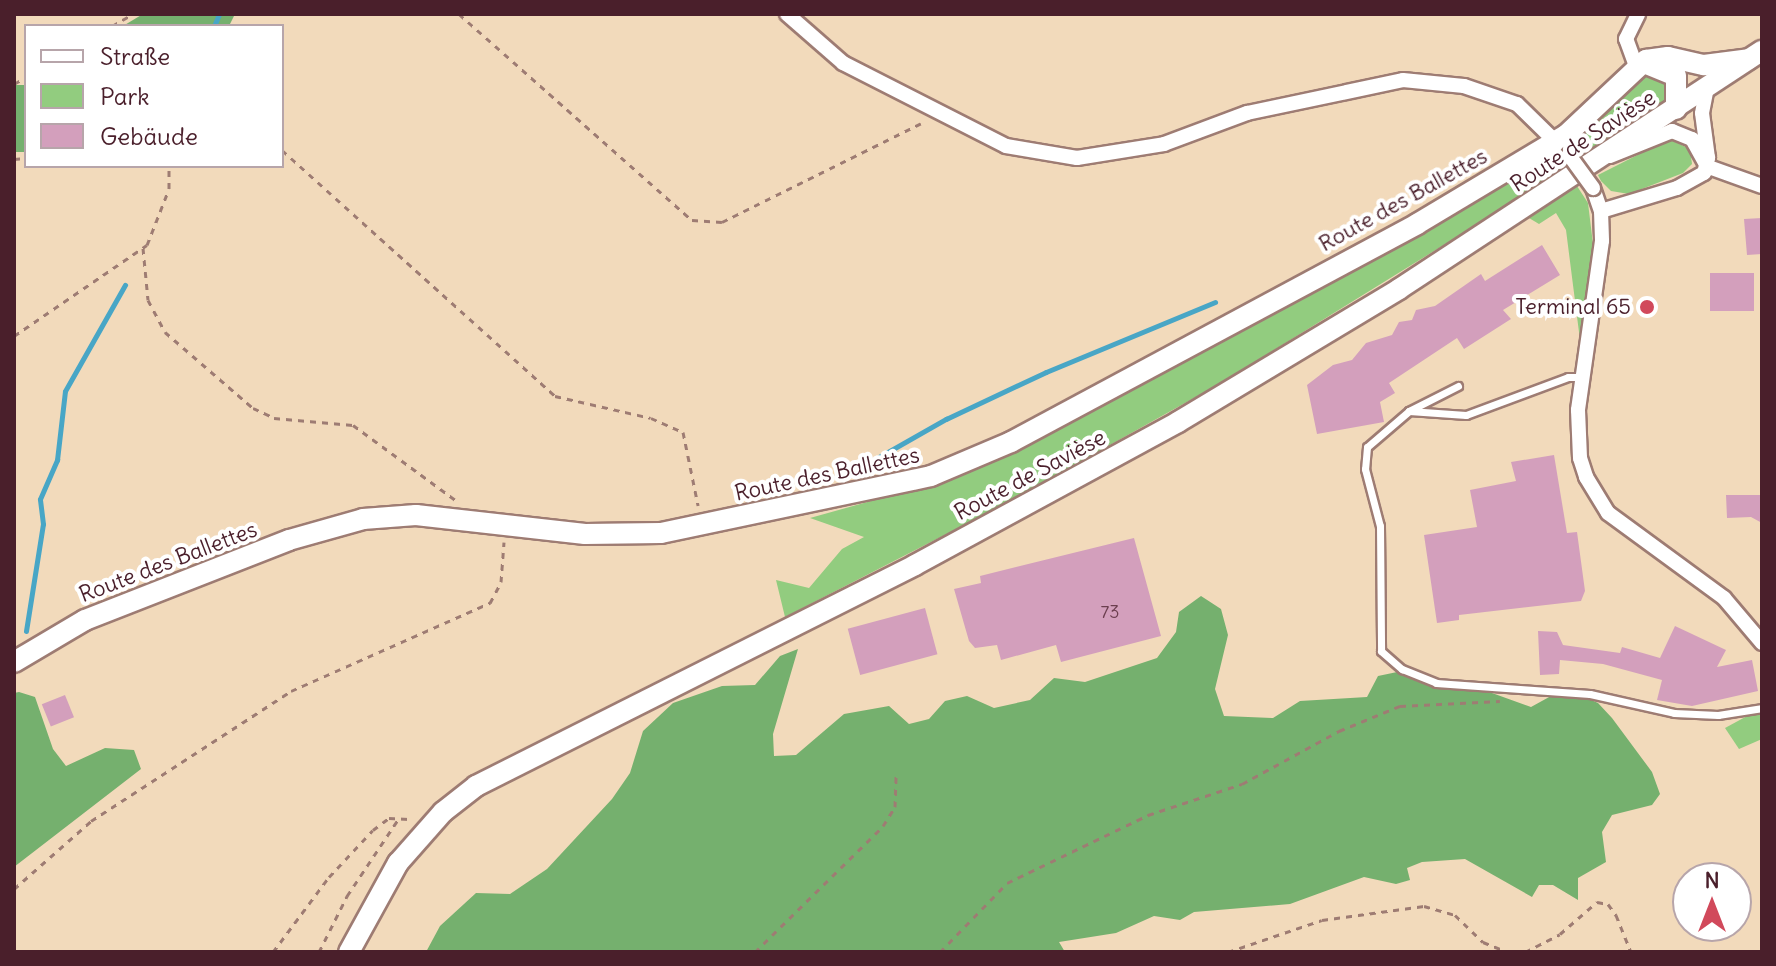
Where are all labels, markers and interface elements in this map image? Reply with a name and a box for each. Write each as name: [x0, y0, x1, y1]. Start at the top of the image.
legend: [24, 24, 284, 168]
text: Straße: [100, 41, 170, 71]
text: Park: [100, 81, 150, 111]
street label: Route de Savièse: [1506, 84, 1660, 198]
text: Gebäude: [100, 121, 198, 151]
street label: Route des Ballettes: [1314, 143, 1492, 257]
place label: Terminal 65: [1515, 294, 1631, 320]
marker: Terminal 65: [1638, 298, 1656, 316]
street label: Route de Savièse: [950, 424, 1110, 526]
street label: Route des Ballettes: [732, 442, 922, 506]
street label: Route des Ballettes: [75, 516, 261, 608]
house number: 73: [1100, 601, 1120, 623]
north arrow: [1672, 862, 1752, 942]
text: N: [1704, 866, 1720, 894]

